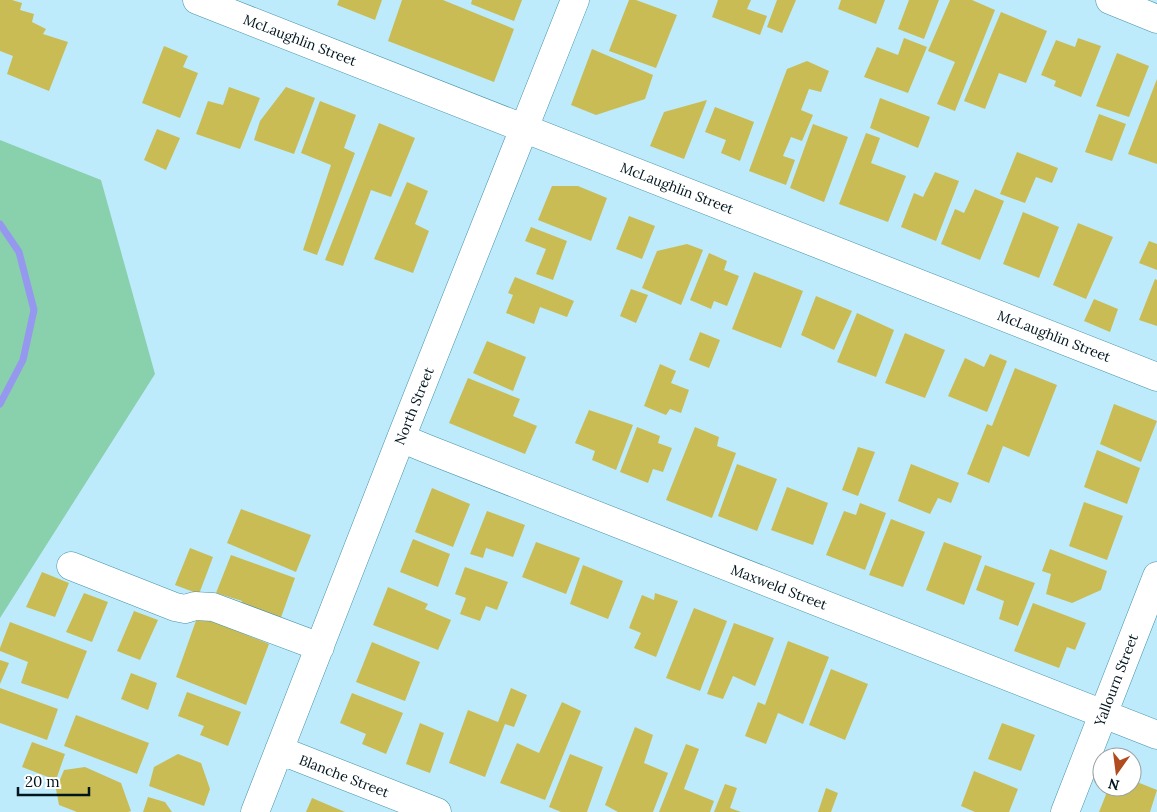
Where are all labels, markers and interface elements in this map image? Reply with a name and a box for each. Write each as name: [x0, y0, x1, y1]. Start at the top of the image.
street label: McLaughlin Street: [241, 10, 360, 70]
street label: McLaughlin Street: [618, 158, 737, 218]
street label: McLaughlin Street: [995, 306, 1114, 366]
street label: North Street: [390, 364, 438, 447]
street label: Maxweld Street: [728, 560, 830, 614]
street label: Yallourn Street: [1090, 631, 1142, 730]
north arrow: [1092, 747, 1142, 797]
street label: Blanche Street: [296, 751, 392, 802]
scale bar: [18, 764, 89, 796]
text: 20 m: [25, 772, 60, 791]
text: N: [1106, 775, 1121, 795]

